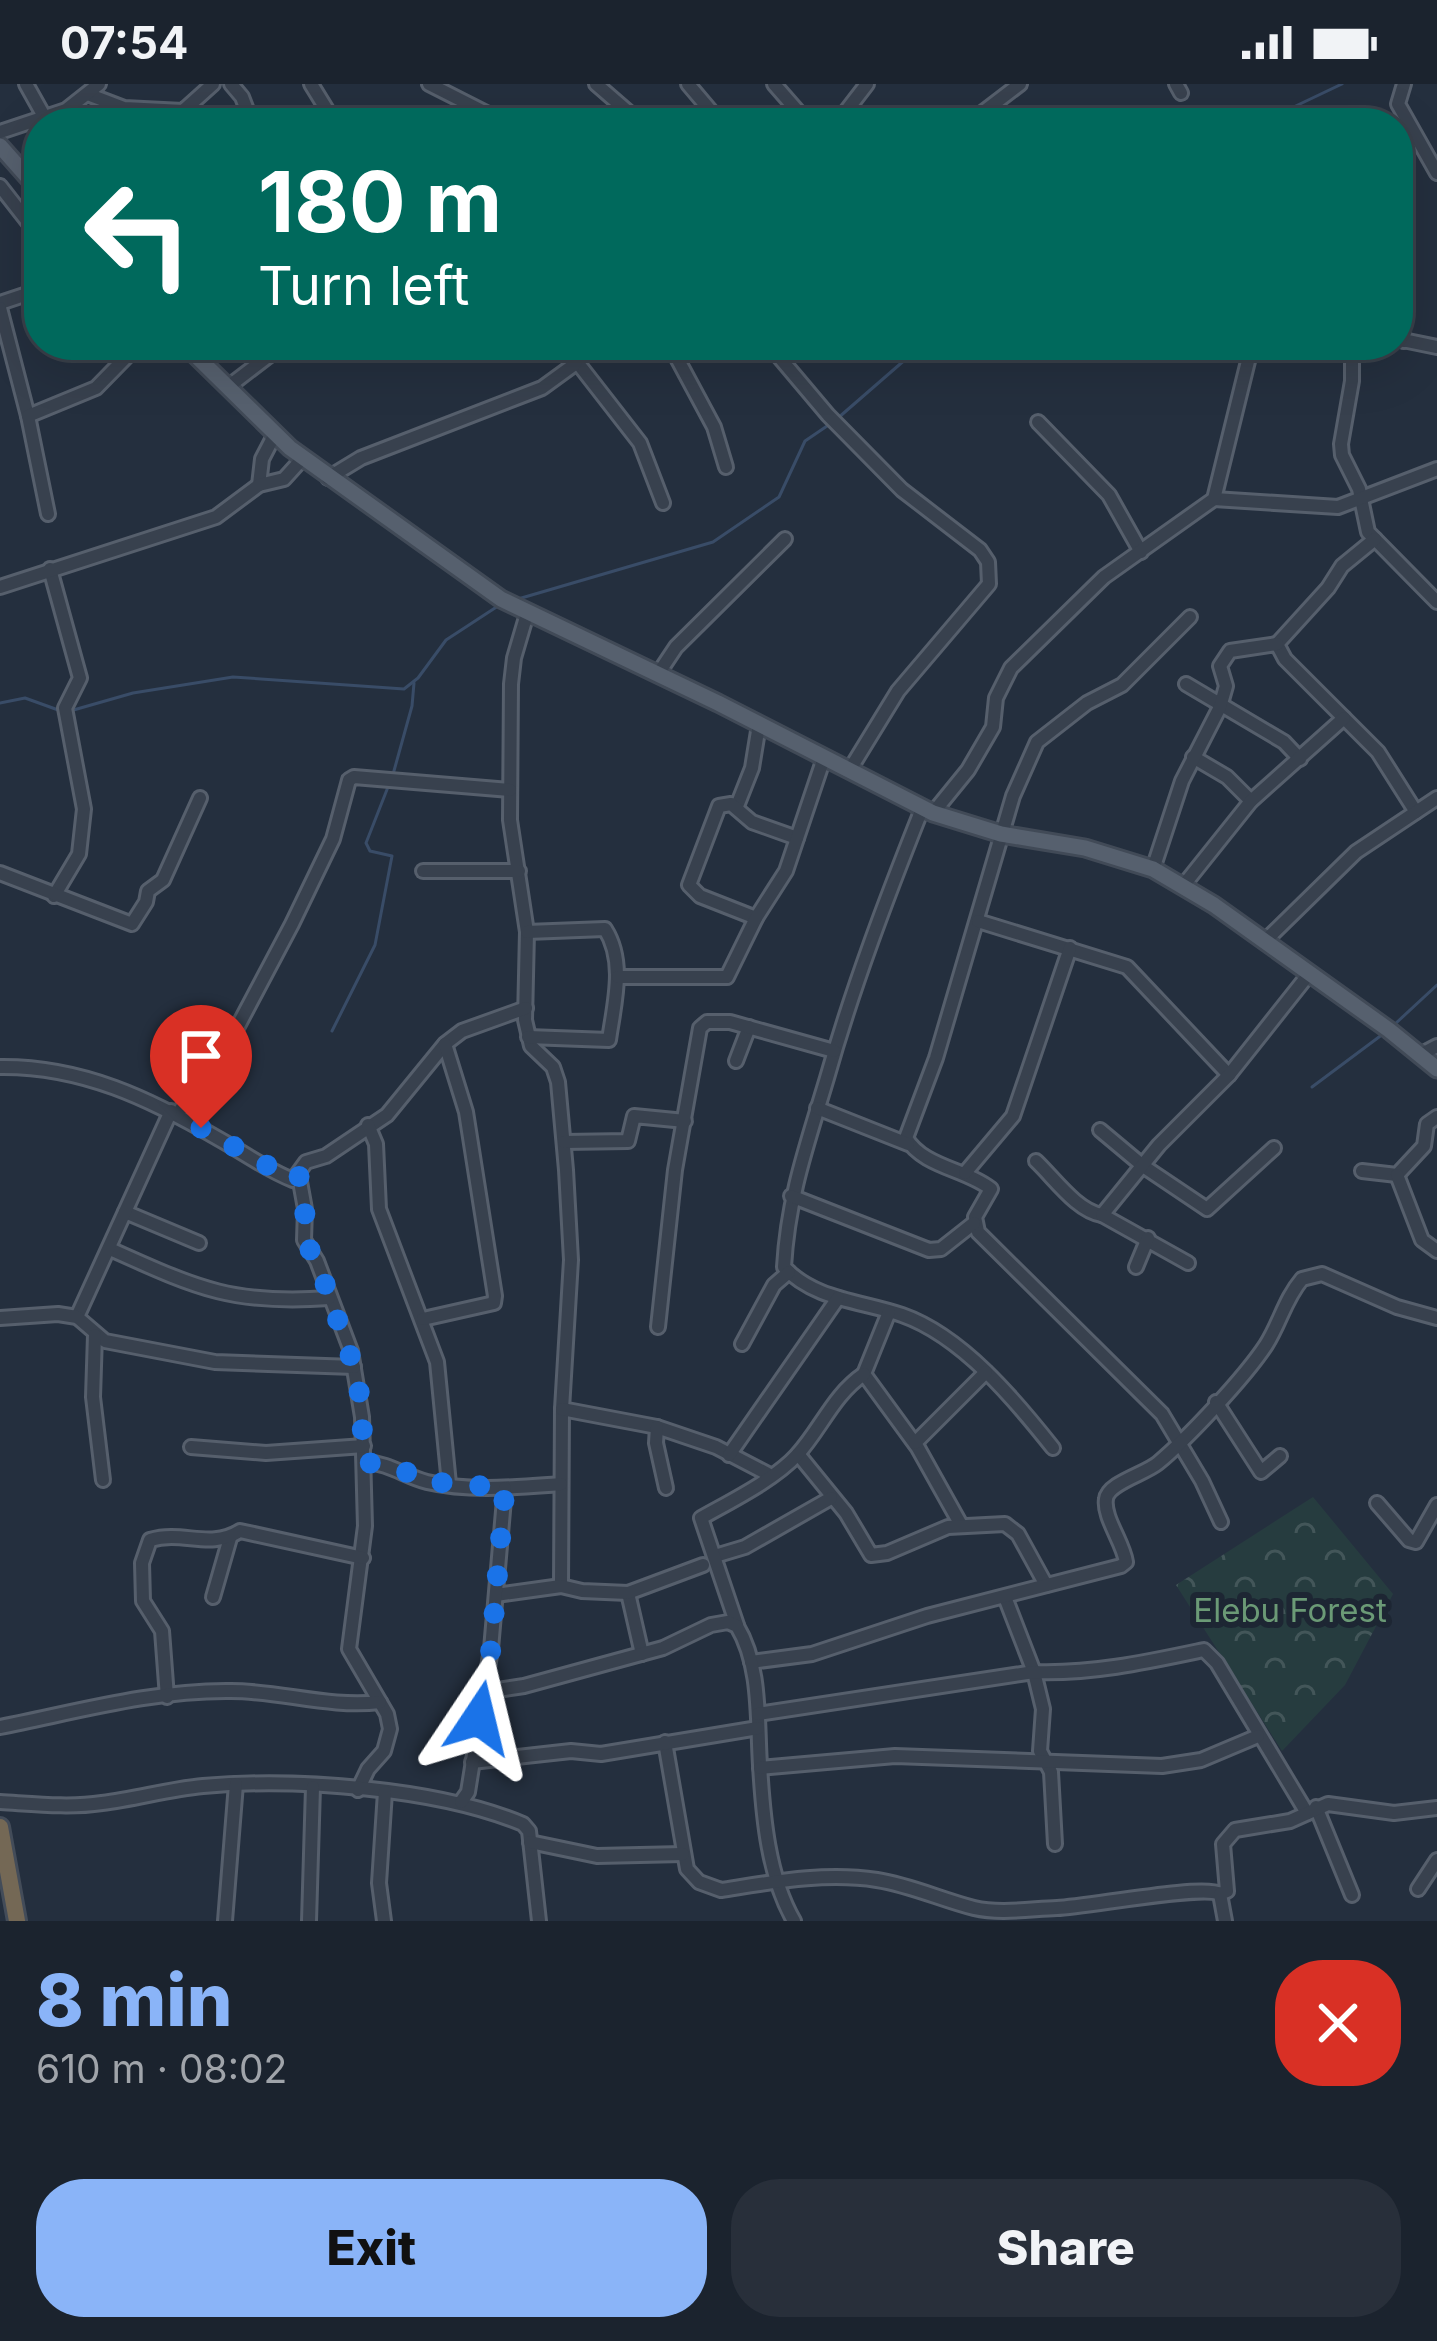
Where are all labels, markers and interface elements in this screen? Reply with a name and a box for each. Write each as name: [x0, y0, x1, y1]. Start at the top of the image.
text: 07:54: [60, 15, 188, 70]
text: 180 m: [258, 151, 502, 252]
icon: left: [60, 156, 216, 312]
text: Turn left: [258, 253, 469, 318]
pin: [150, 1005, 252, 1128]
icon: arrive: [168, 1023, 234, 1089]
park label: Elebu Forest: [1193, 1590, 1387, 1630]
position arrow: [416, 1655, 542, 1781]
text: 8 min: [36, 1956, 232, 2043]
button: close: [1275, 1960, 1401, 2086]
text: 610 m · 08:02: [36, 2045, 287, 2092]
button: Exit: [36, 2179, 707, 2317]
button: Share: [731, 2179, 1401, 2317]

